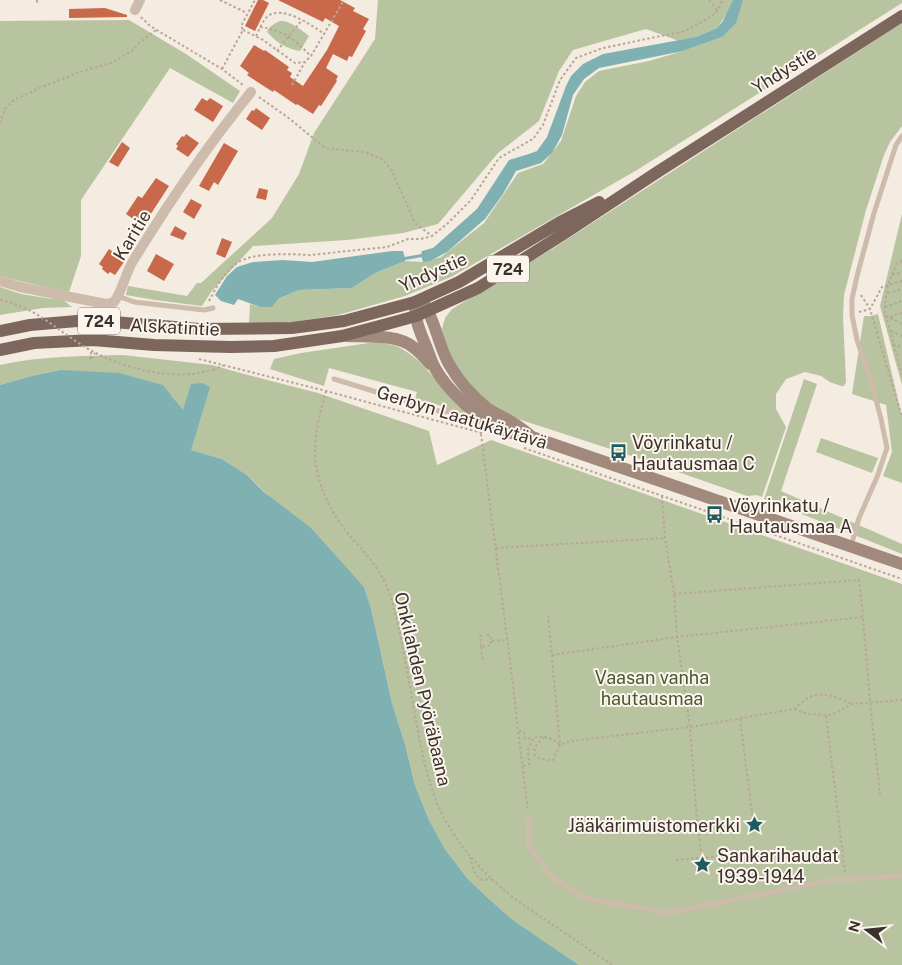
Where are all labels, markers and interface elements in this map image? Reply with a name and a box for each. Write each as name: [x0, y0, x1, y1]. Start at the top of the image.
street label: Yhdystie: [748, 42, 820, 98]
street label: Karitie: [109, 206, 155, 264]
street label: Yhdystie: [396, 248, 470, 296]
road number: 724: [487, 255, 529, 282]
road number: 724: [78, 308, 120, 334]
street label: Alskatintie: [130, 314, 220, 340]
street label: Gerbyn Laatukäytävä: [374, 381, 550, 453]
place label: Vöyrinkatu / Hautausmaa C: [632, 432, 755, 474]
bus stop icon: Vöyrinkatu / Hautausmaa C: [608, 442, 628, 462]
place label: Vöyrinkatu / Hautausmaa A: [729, 495, 852, 537]
bus stop icon: Vöyrinkatu / Hautausmaa A: [705, 505, 725, 525]
street label: Onkilahden Pyöräbaana: [390, 590, 456, 788]
park label: Vaasan vanha hautausmaa: [595, 667, 709, 709]
place label: Jääkärimuistomerkki: [568, 815, 740, 836]
place icon: Jääkärimuistomerkki: [744, 815, 764, 835]
place label: Sankarihaudat 1939-1944: [717, 845, 839, 887]
place icon: Sankarihaudat 1939-1944: [693, 855, 713, 875]
north arrow: [842, 905, 892, 955]
text: N: [845, 919, 864, 934]

